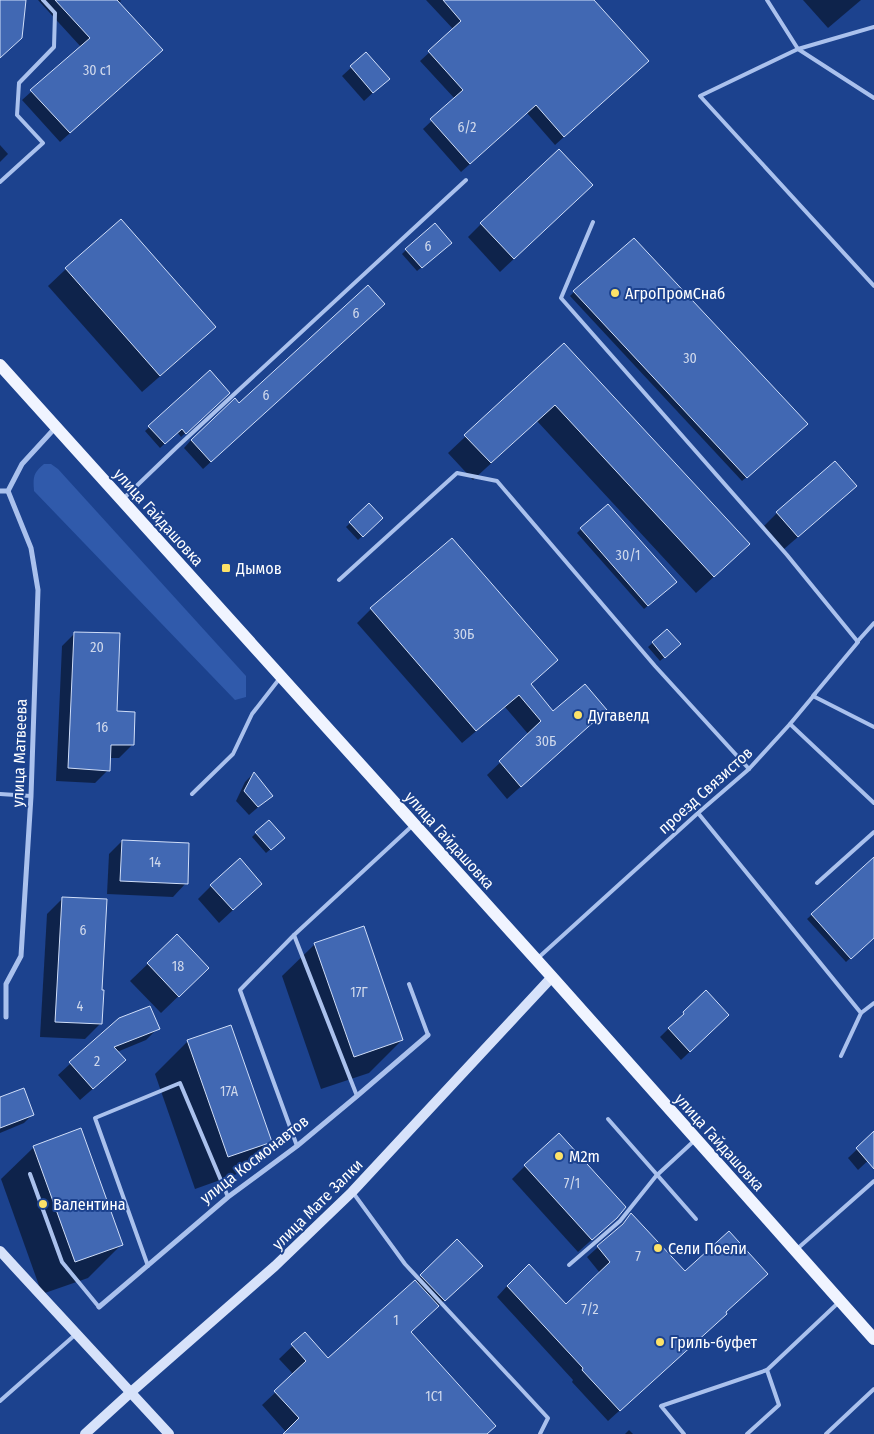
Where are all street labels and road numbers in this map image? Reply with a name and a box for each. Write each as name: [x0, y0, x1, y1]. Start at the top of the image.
street label: улица Гайдашовка: [110, 465, 208, 570]
street label: улица Матвеева: [8, 698, 31, 808]
street label: проезд Связистов: [654, 743, 757, 838]
street label: улица Гайдашовка: [401, 788, 499, 893]
street label: улица Гайдашовка: [671, 1090, 769, 1195]
street label: улица Космонавтов: [196, 1111, 312, 1208]
street label: улица Мате Залки: [268, 1155, 367, 1254]

